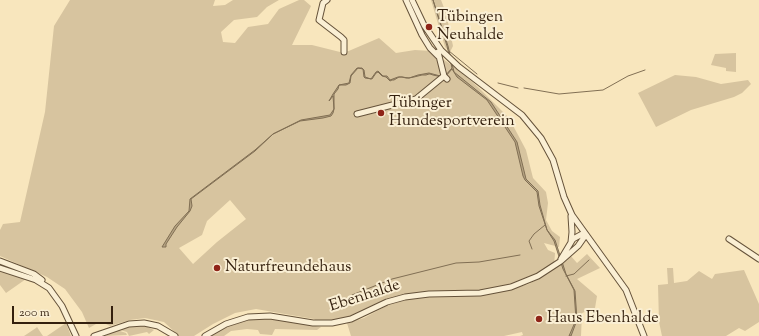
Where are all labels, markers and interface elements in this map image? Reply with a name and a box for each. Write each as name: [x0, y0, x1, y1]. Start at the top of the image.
place label: Tübingen Neuhalde: [437, 8, 504, 46]
marker: Tübingen Neuhalde: [424, 22, 434, 32]
place label: Tübinger Hundesportverein: [389, 94, 515, 132]
marker: Tübinger Hundesportverein: [376, 108, 386, 118]
place label: Naturfreundehaus: [225, 258, 351, 278]
marker: Naturfreundehaus: [212, 263, 222, 273]
street label: Ebenhalde: [327, 277, 403, 317]
scale bar: [14, 298, 115, 324]
text: 200 m: [19, 304, 50, 322]
place label: Haus Ebenhalde: [547, 309, 659, 329]
marker: Haus Ebenhalde: [534, 314, 544, 324]

